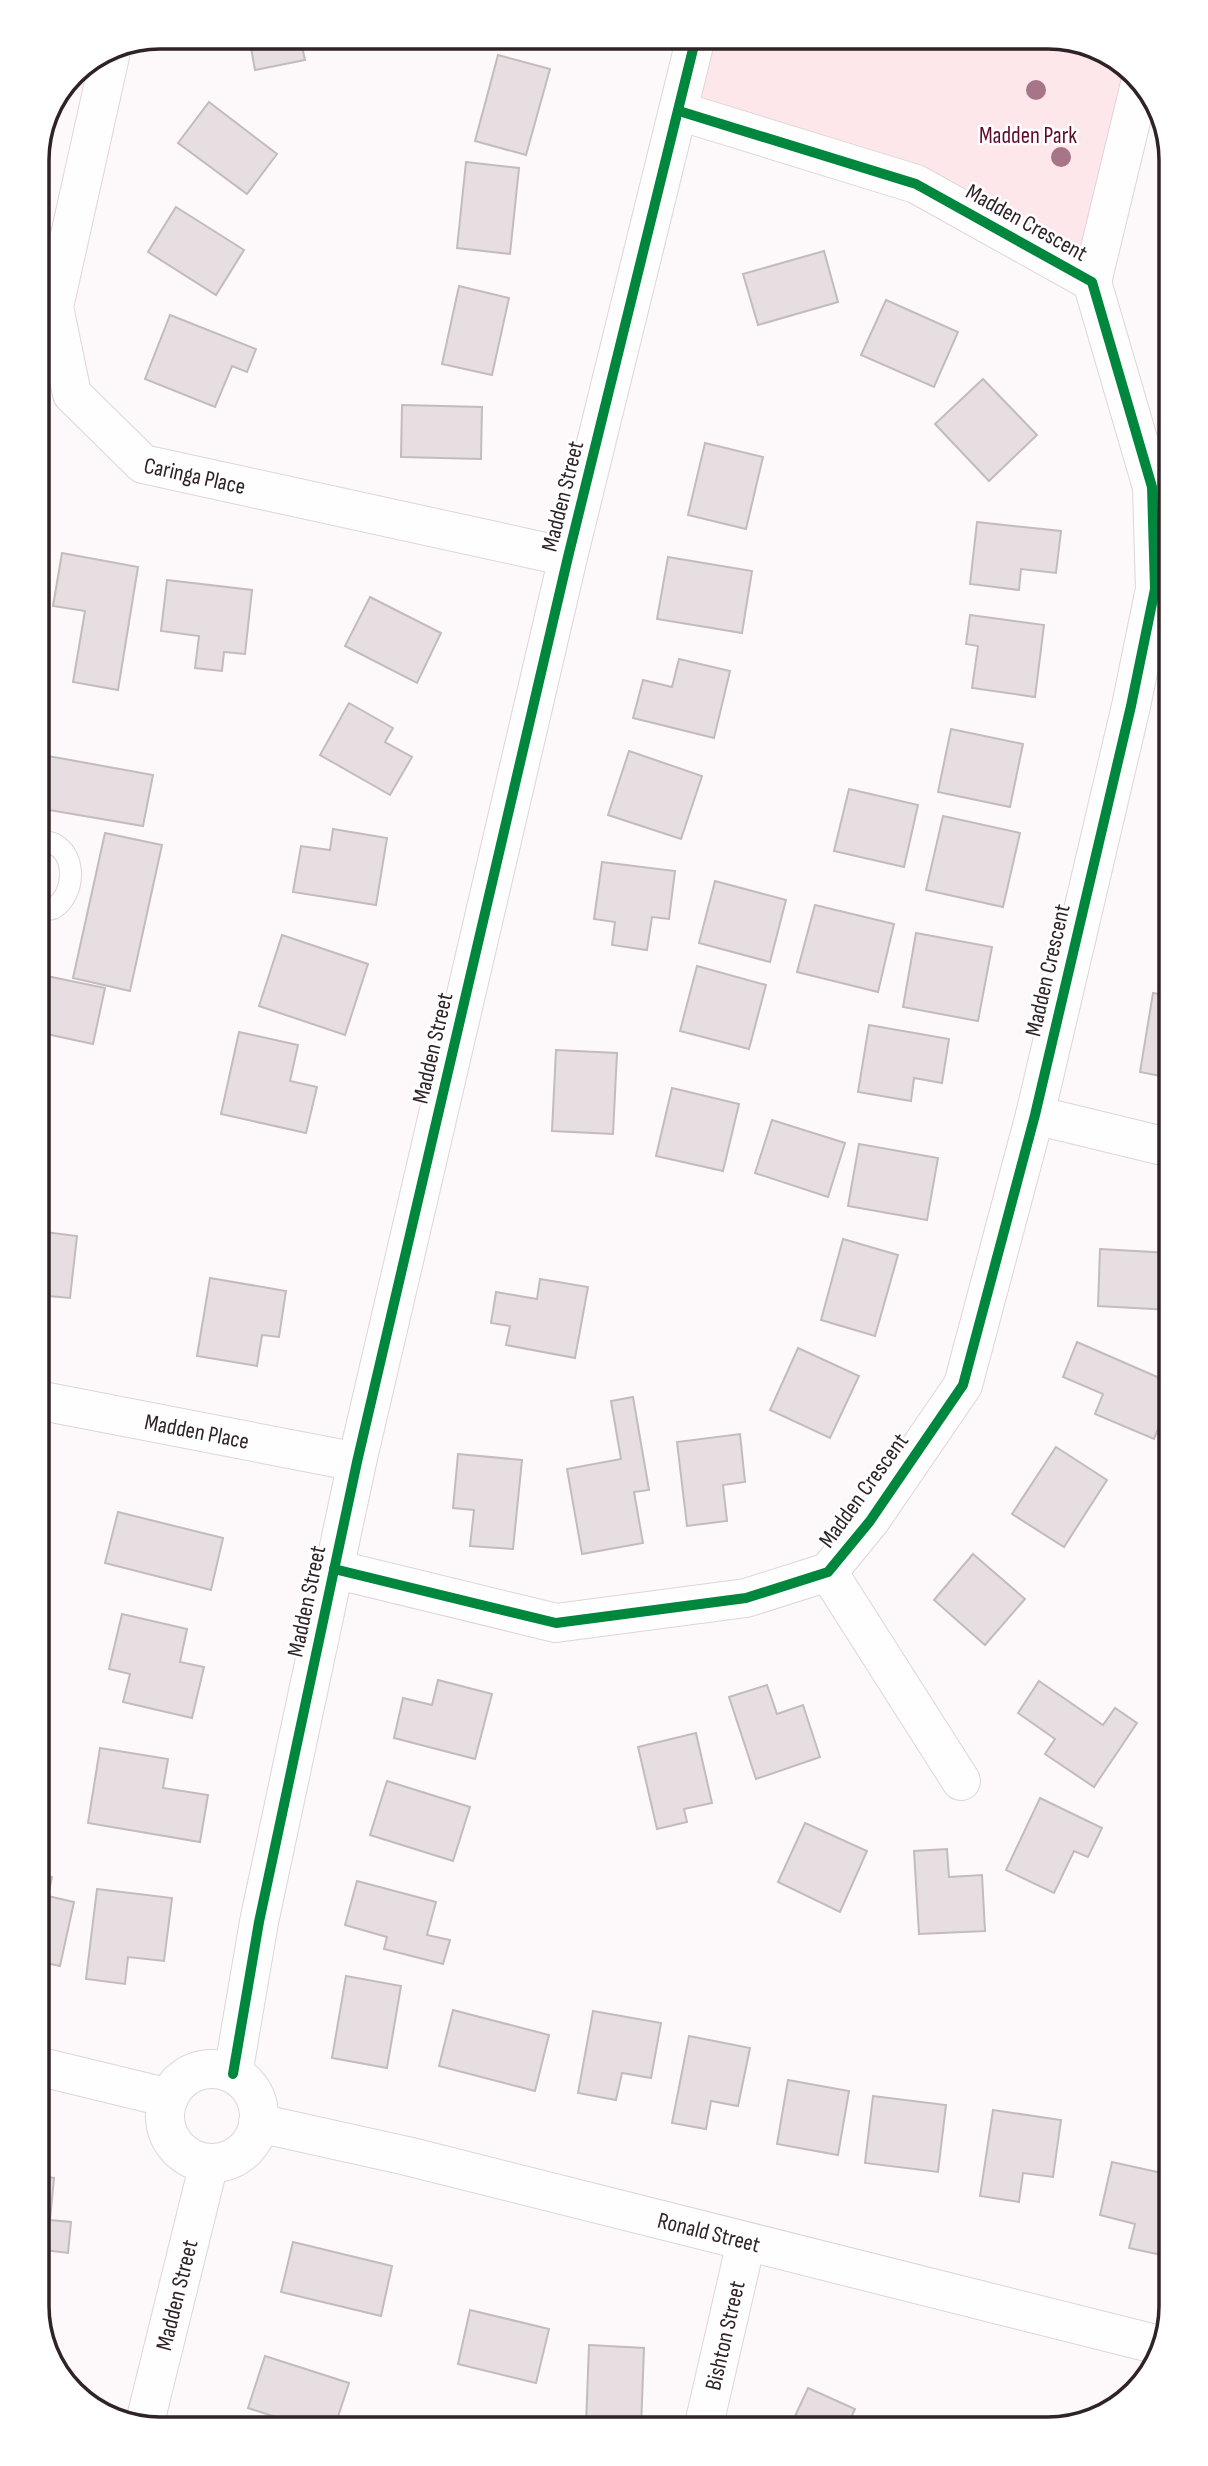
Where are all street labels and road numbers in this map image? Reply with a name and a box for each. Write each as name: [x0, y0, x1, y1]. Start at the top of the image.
street label: Madden Crescent: [961, 178, 1092, 268]
street label: Madden Street: [536, 438, 590, 554]
street label: Caringa Place: [141, 452, 248, 501]
street label: Madden Crescent: [1019, 901, 1077, 1039]
street label: Madden Street: [407, 990, 459, 1106]
street label: Madden Place: [142, 1408, 251, 1456]
street label: Madden Crescent: [813, 1428, 915, 1553]
street label: Madden Street: [282, 1543, 332, 1659]
street label: Ronald Street: [655, 2207, 763, 2259]
street label: Madden Street: [150, 2237, 205, 2353]
street label: Bishton Street: [699, 2278, 752, 2393]

